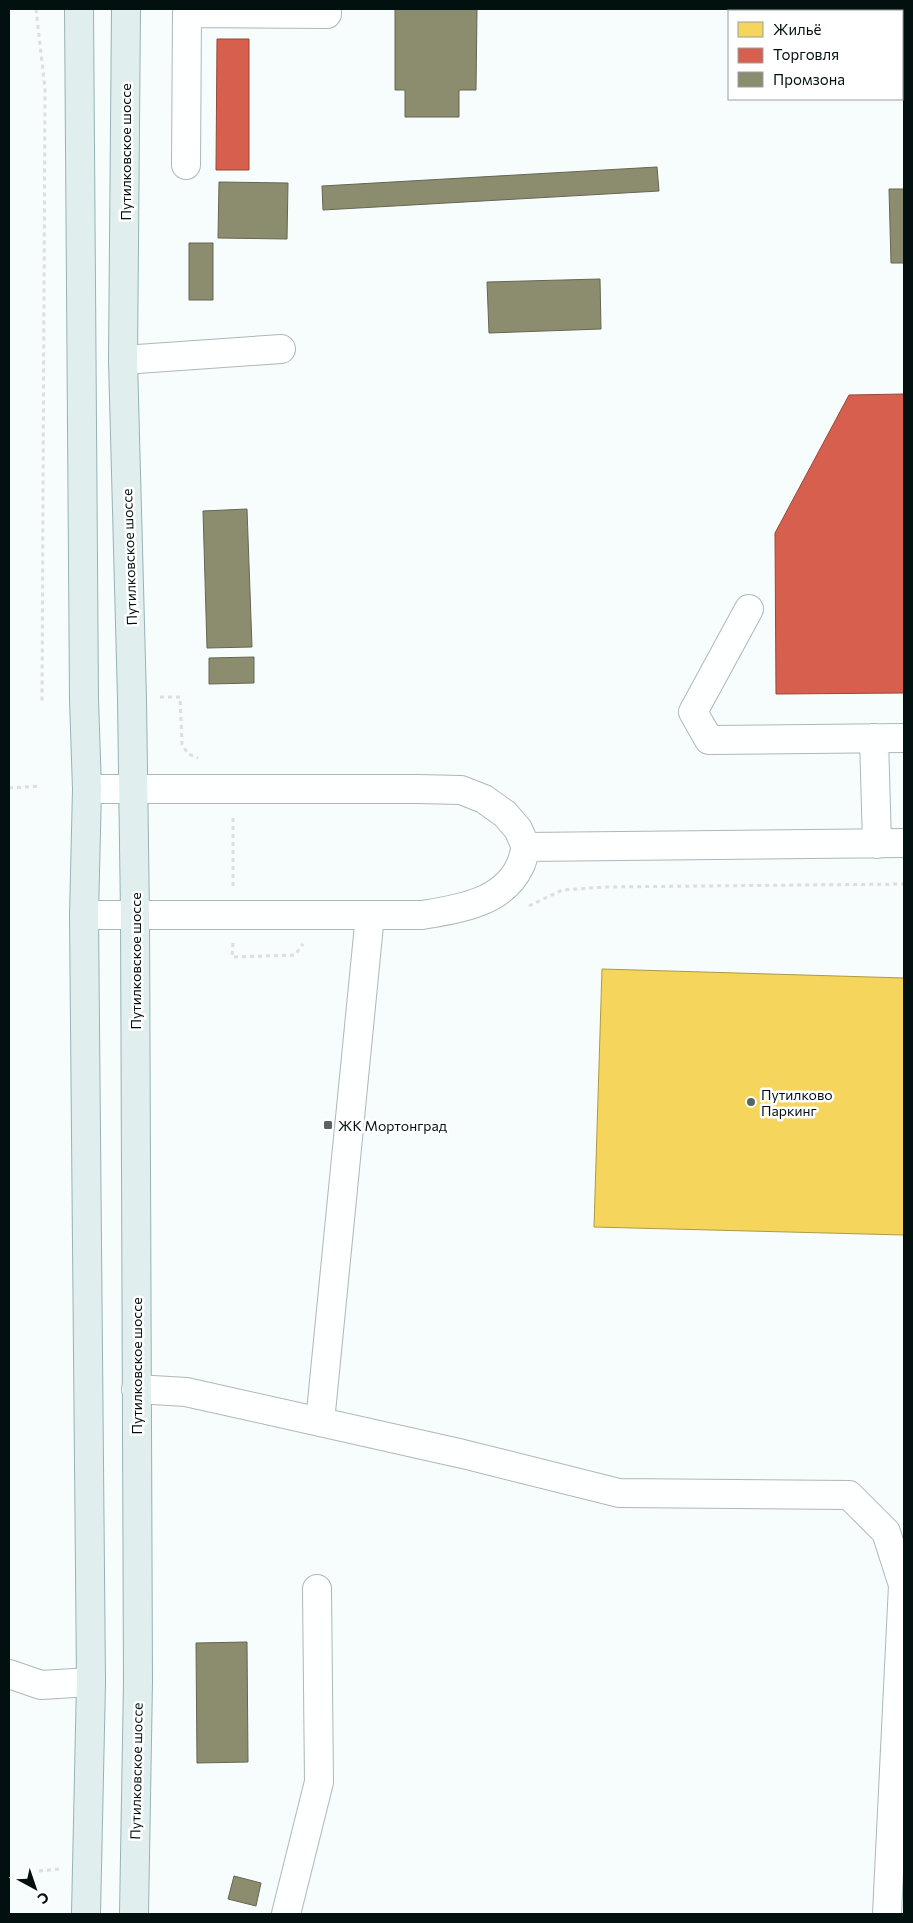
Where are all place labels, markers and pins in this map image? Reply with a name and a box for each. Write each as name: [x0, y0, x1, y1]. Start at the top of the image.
place label: Путилково Паркинг: [761, 1086, 833, 1119]
marker: Путилково Паркинг: [745, 1096, 757, 1108]
place label: ЖК Мортонград: [338, 1117, 447, 1134]
marker: ЖК Мортонград: [322, 1119, 334, 1131]

